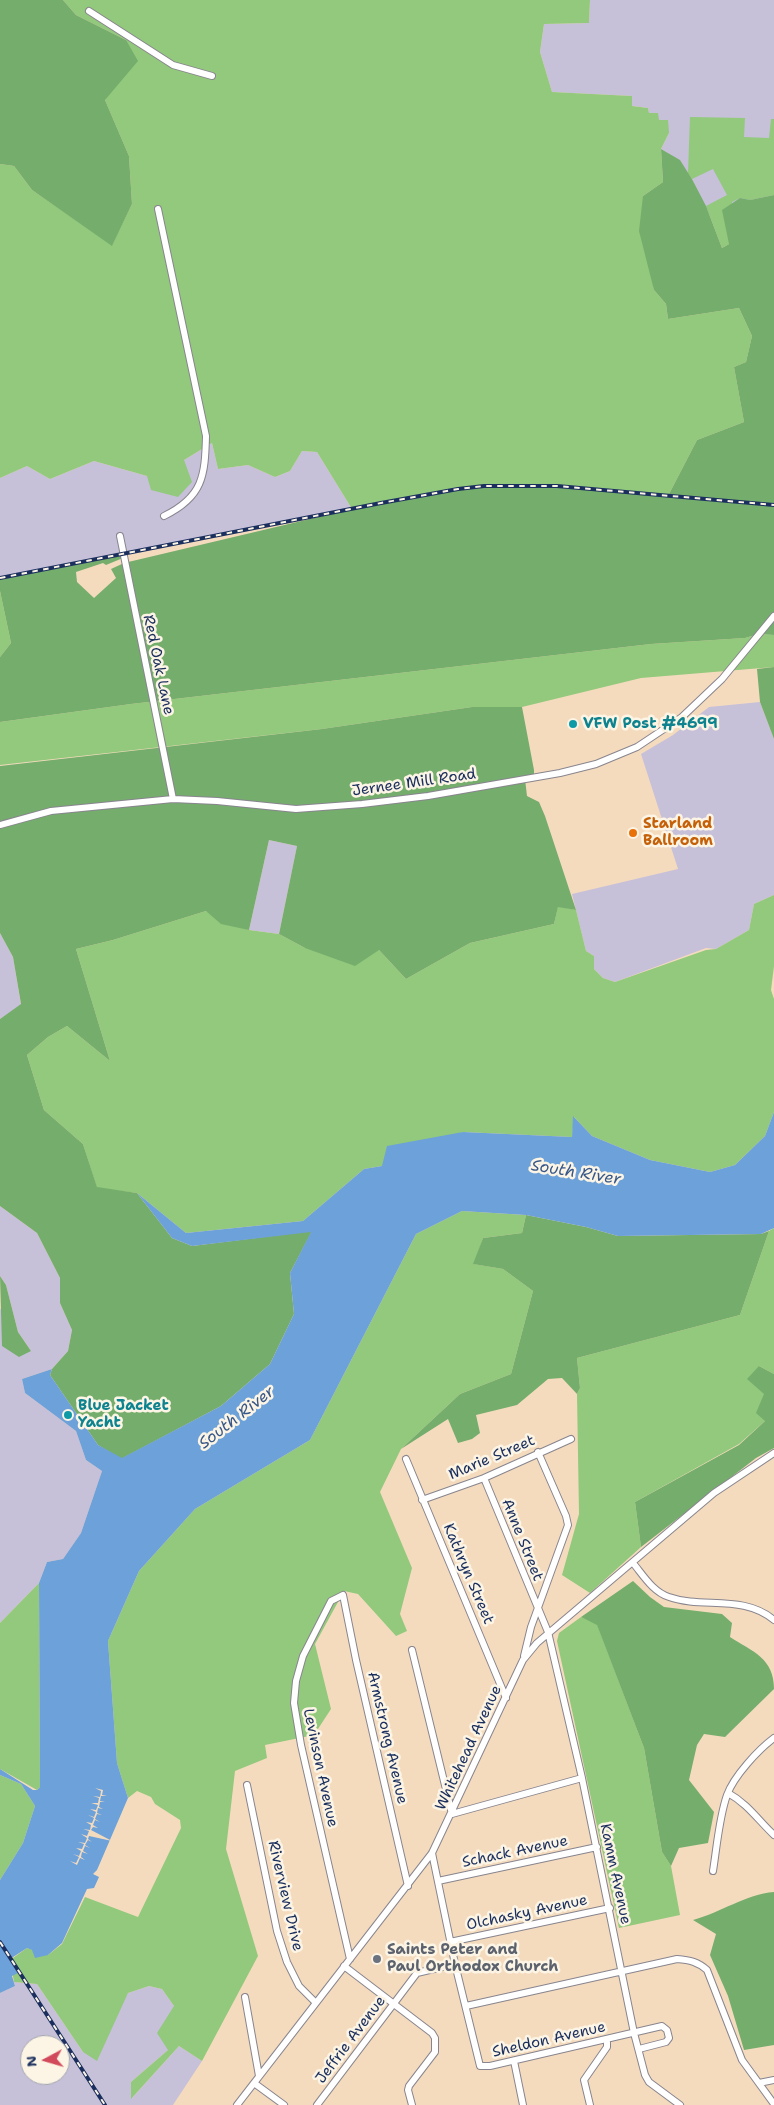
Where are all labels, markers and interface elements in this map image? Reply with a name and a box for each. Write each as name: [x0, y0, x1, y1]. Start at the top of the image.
street label: Red Oak Lane: [139, 613, 177, 717]
place label: VFW Post #4699: [583, 715, 718, 733]
marker: VFW Post #4699: [567, 718, 579, 730]
street label: Jernee Mill Road: [351, 765, 477, 801]
place label: Starland Ballroom: [643, 815, 713, 850]
marker: Starland Ballroom: [627, 827, 639, 839]
water label: South River: [530, 1156, 622, 1190]
water label: South River: [195, 1383, 279, 1453]
place label: Blue Jacket Yacht: [78, 1397, 169, 1432]
marker: Blue Jacket Yacht: [62, 1409, 74, 1421]
street label: Marie Street: [446, 1432, 538, 1484]
street label: Anne Street: [497, 1496, 547, 1584]
street label: Kathryn Street: [439, 1521, 497, 1627]
street label: Armstrong Avenue: [363, 1670, 411, 1806]
street label: Whitehead Avenue: [432, 1683, 506, 1813]
street label: Levinson Avenue: [299, 1707, 341, 1829]
street label: Kamm Avenue: [596, 1822, 634, 1926]
street label: Schack Avenue: [460, 1832, 570, 1872]
street label: Riverview Drive: [264, 1839, 306, 1953]
street label: Olchasky Avenue: [465, 1891, 589, 1935]
place label: Saints Peter and Paul Orthodox Church: [387, 1941, 558, 1976]
marker: Saints Peter and Paul Orthodox Church: [371, 1953, 383, 1965]
street label: Jeffrie Avenue: [312, 1993, 390, 2087]
street label: Sheldon Avenue: [491, 2018, 607, 2062]
north arrow: [20, 2035, 70, 2085]
text: N: [22, 2055, 41, 2068]

